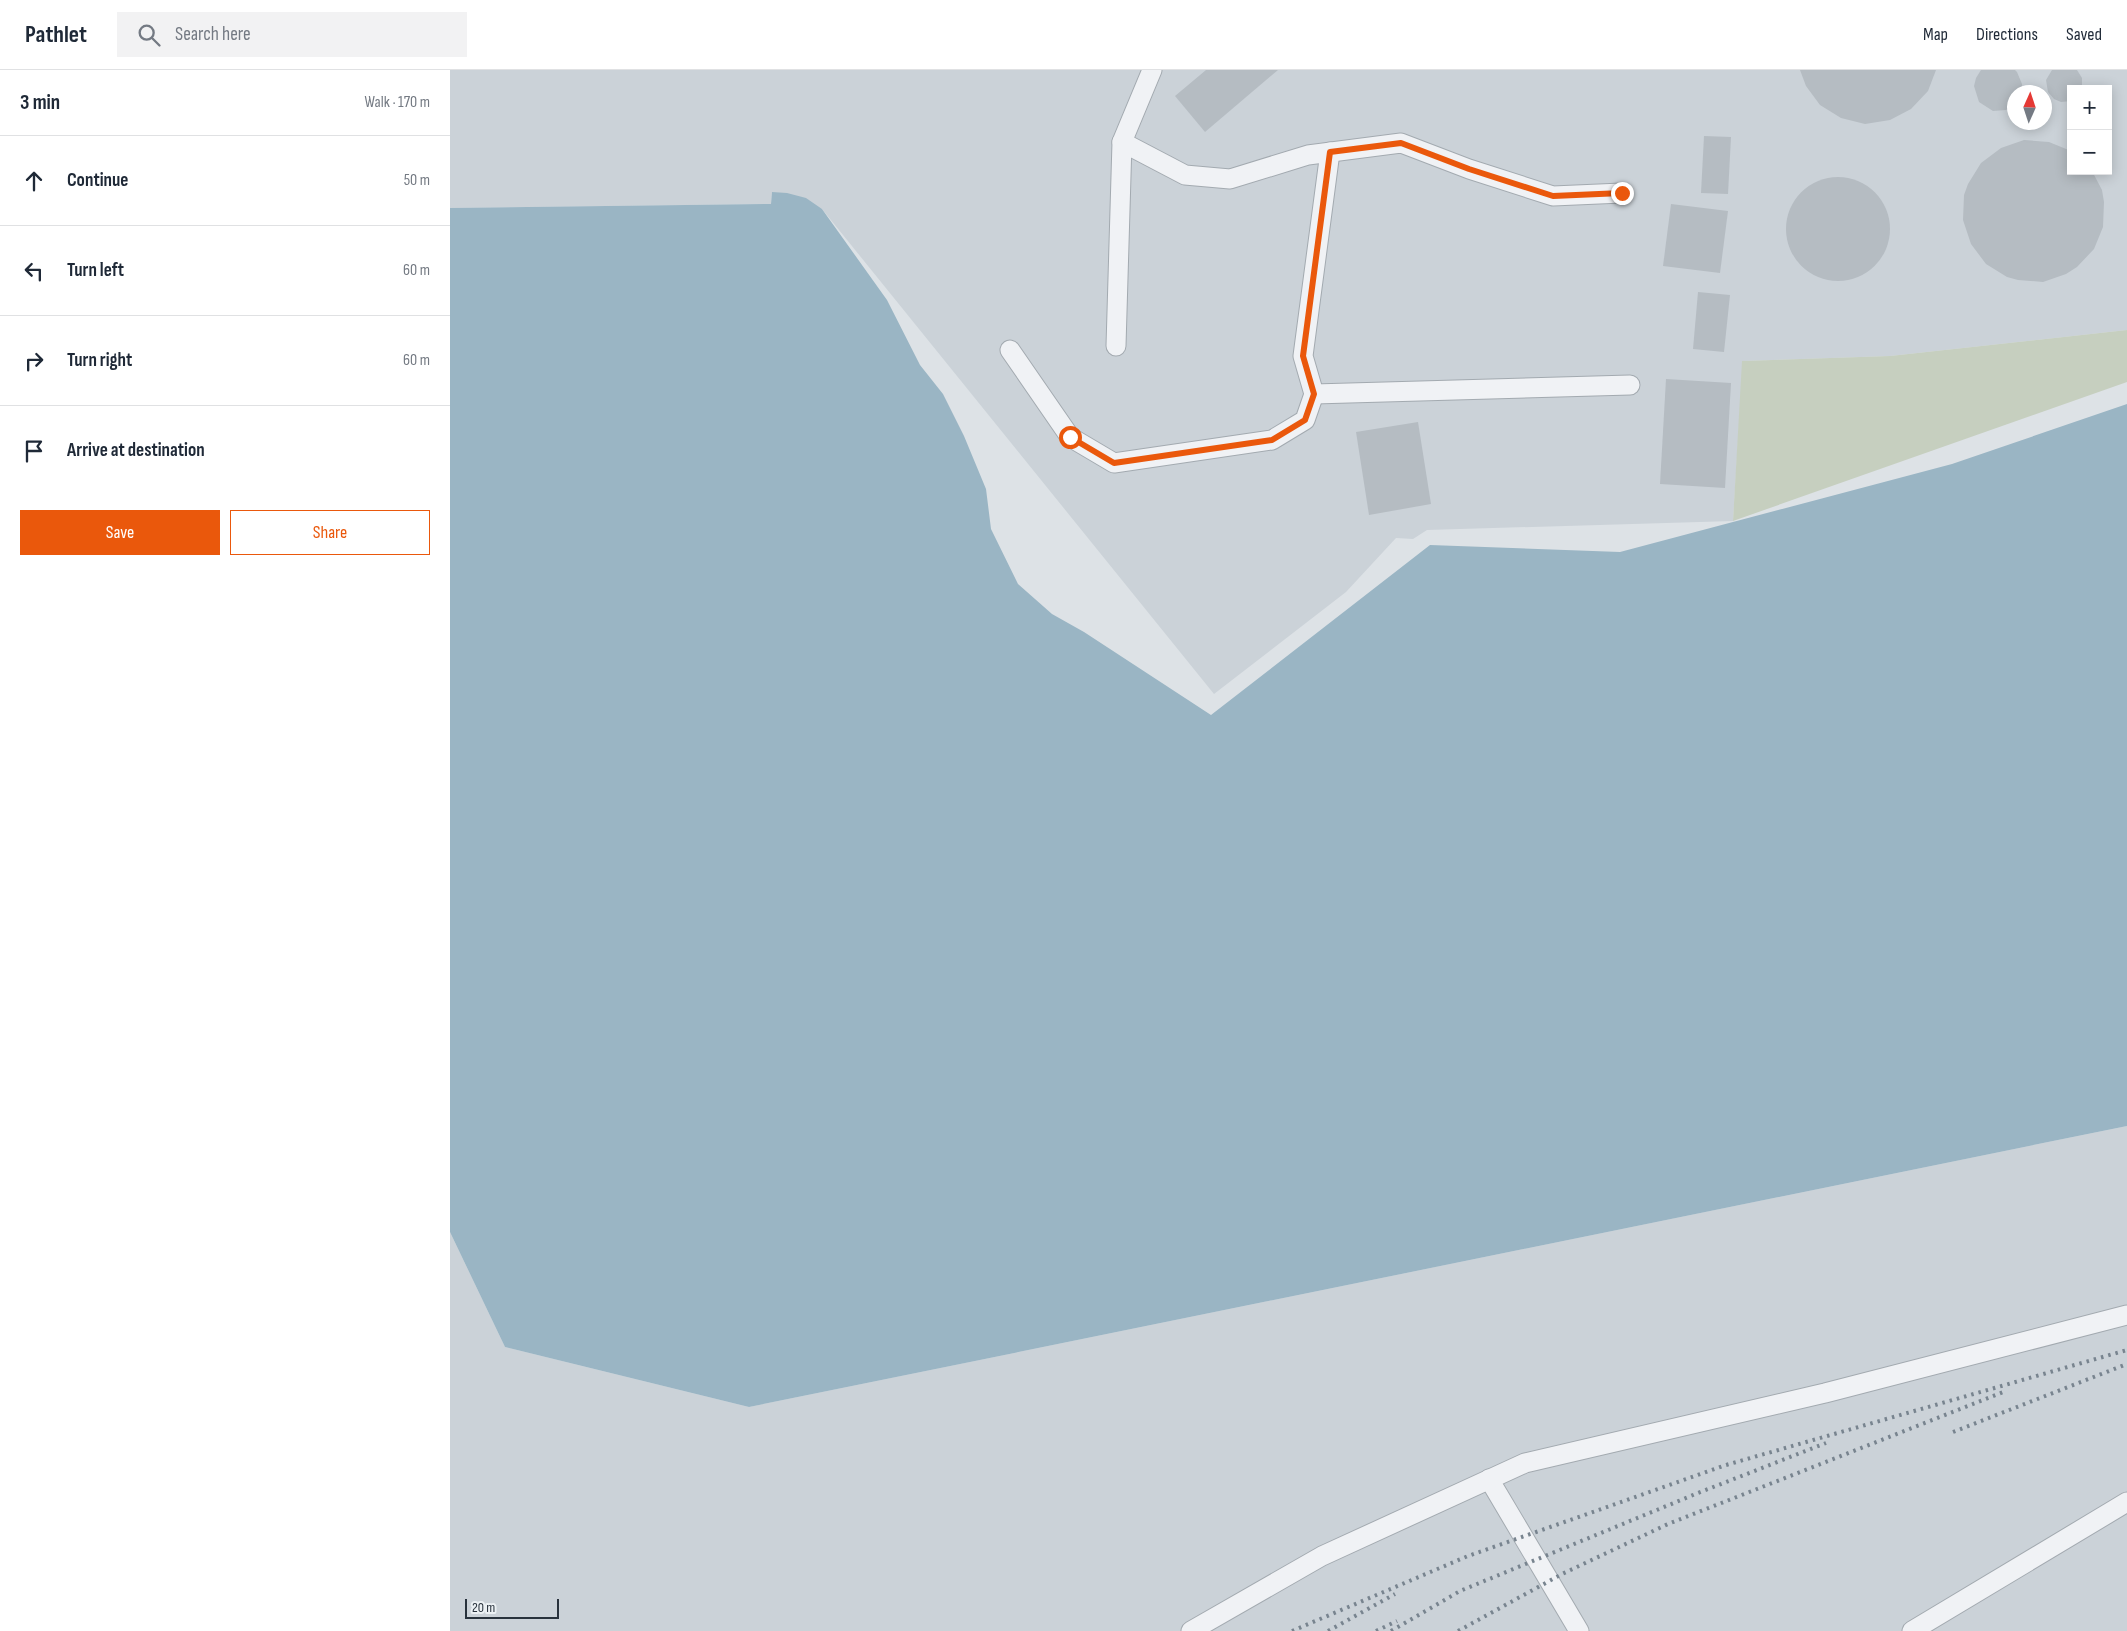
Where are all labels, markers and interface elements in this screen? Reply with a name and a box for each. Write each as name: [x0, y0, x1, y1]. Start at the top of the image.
search box: [117, 12, 467, 57]
text: Pathlet: [25, 20, 87, 49]
icon: search: [135, 21, 163, 49]
text: Search here: [175, 23, 251, 46]
text: Map: [1923, 24, 1948, 45]
text: Directions: [1976, 24, 2038, 45]
text: Saved: [2066, 24, 2102, 45]
north arrow: [2007, 85, 2052, 130]
map controls: [2067, 85, 2112, 175]
button: +: [2067, 85, 2112, 130]
text: 3 min: [20, 90, 60, 115]
text: Walk · 170 m: [365, 93, 430, 112]
button: −: [2067, 130, 2112, 175]
icon: ahead: [20, 167, 48, 195]
text: Continue: [67, 169, 128, 192]
text: 50 m: [404, 171, 430, 190]
route end: [1611, 182, 1634, 205]
icon: left: [20, 257, 48, 285]
text: Turn left: [67, 259, 124, 282]
text: 60 m: [403, 261, 430, 280]
icon: right: [20, 347, 48, 375]
text: Turn right: [67, 349, 132, 372]
text: 60 m: [403, 351, 430, 370]
route start: [1059, 426, 1082, 449]
icon: arrive: [20, 437, 48, 465]
text: Arrive at destination: [67, 439, 205, 462]
button: Save: [20, 510, 220, 555]
button: Share: [230, 510, 430, 555]
scale bar: [465, 1596, 559, 1619]
text: 20 m: [472, 1599, 495, 1616]

